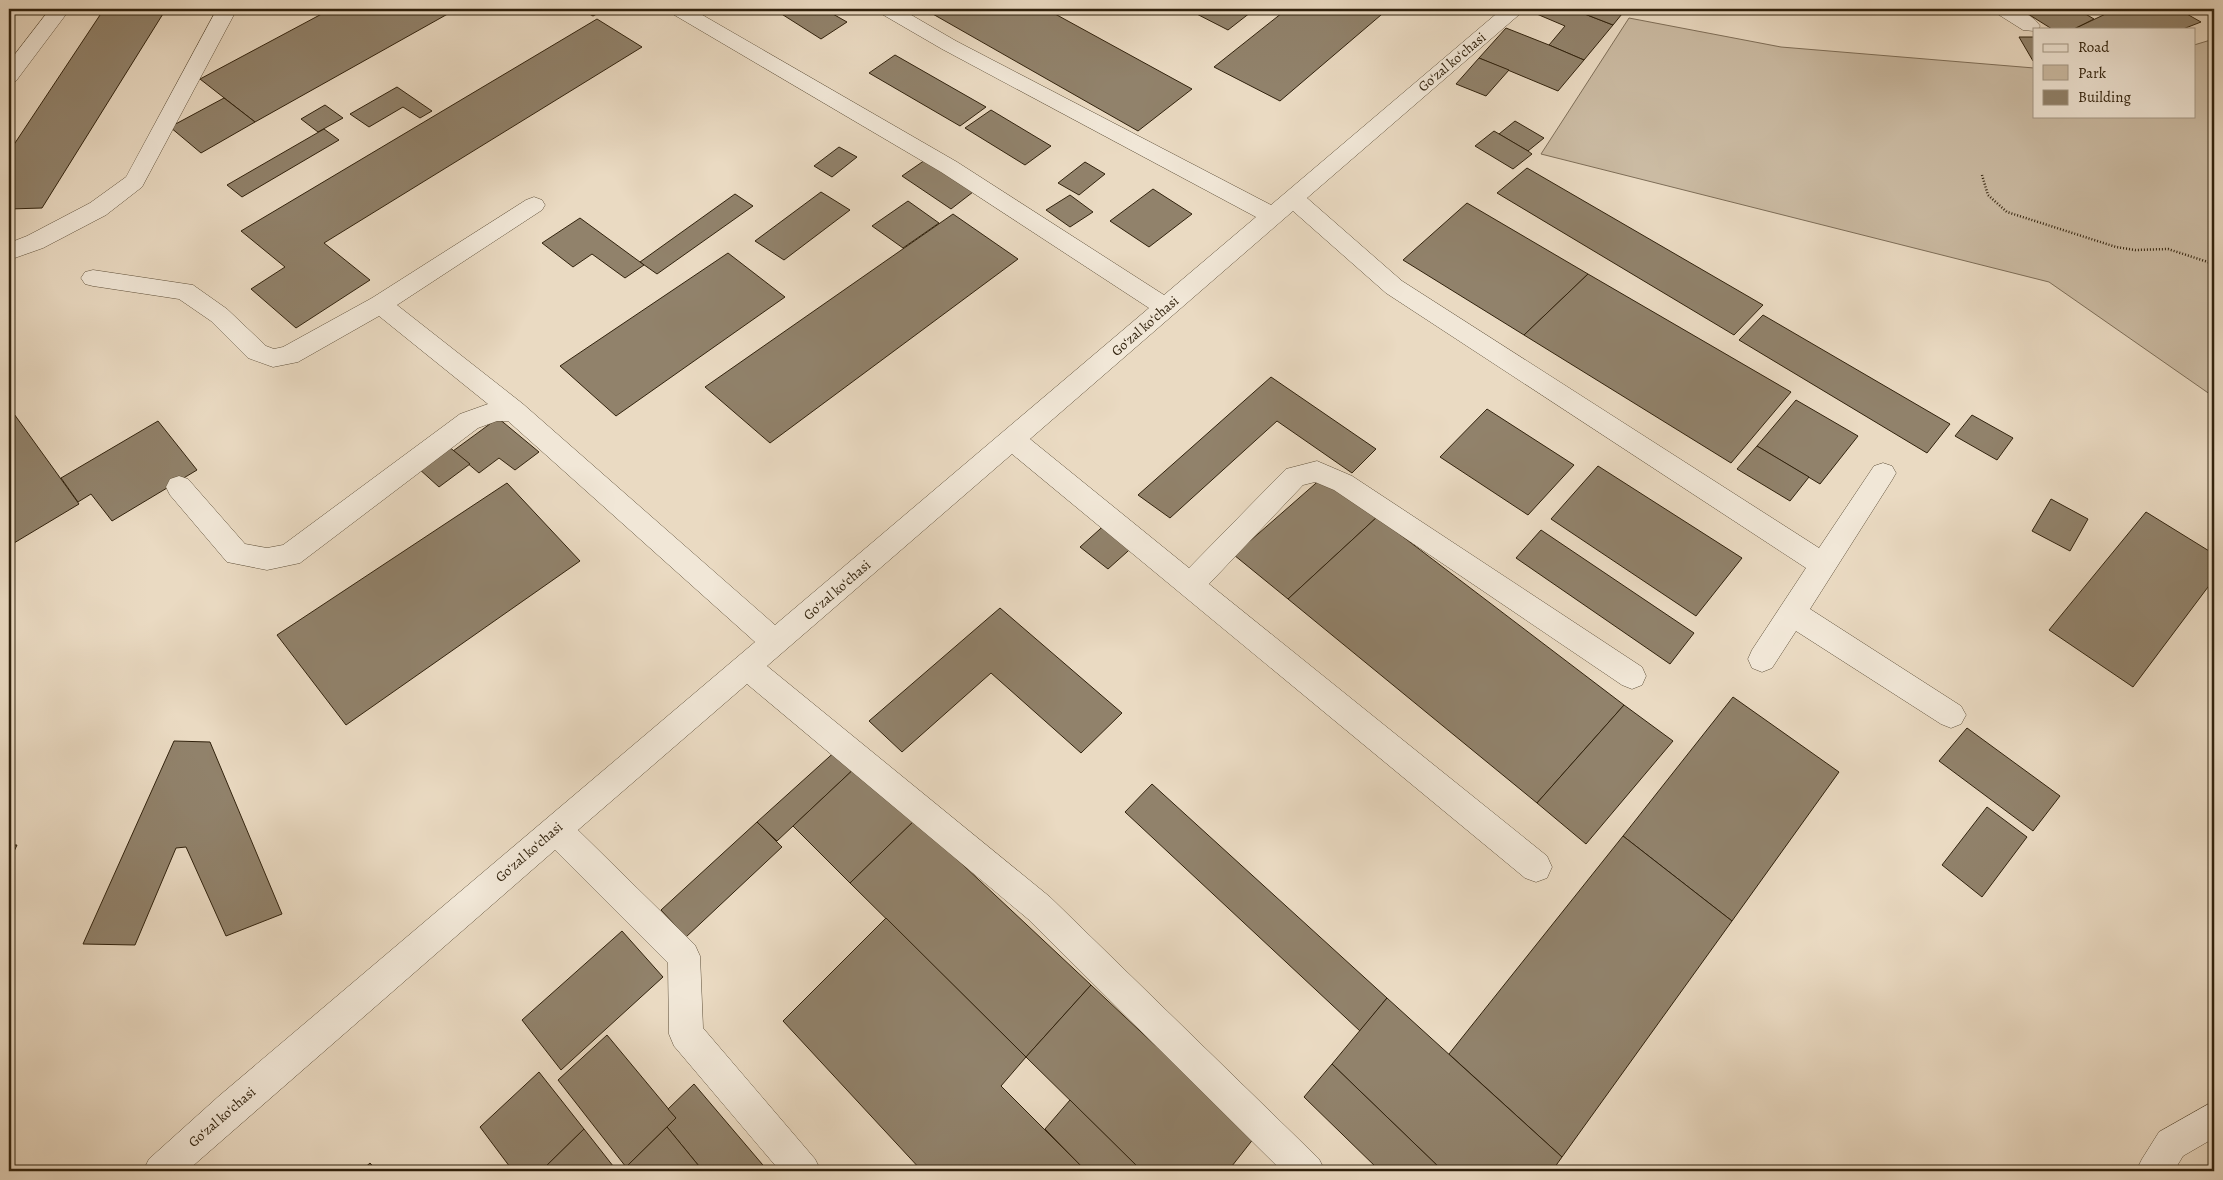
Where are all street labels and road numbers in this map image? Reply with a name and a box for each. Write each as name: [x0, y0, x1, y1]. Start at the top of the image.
street label: Goʻzal koʻchasi: [1414, 28, 1490, 96]
street label: Goʻzal koʻchasi: [1107, 291, 1183, 360]
street label: Goʻzal koʻchasi: [799, 555, 875, 624]
street label: Goʻzal koʻchasi: [491, 817, 567, 886]
street label: Goʻzal koʻchasi: [184, 1082, 260, 1151]

